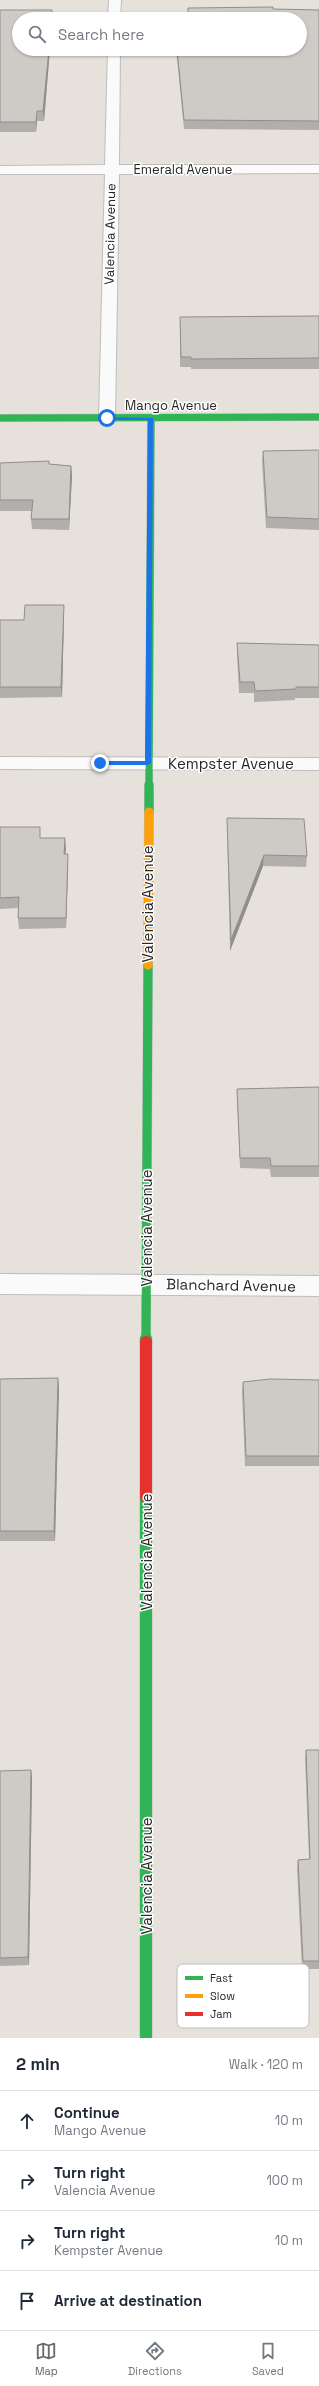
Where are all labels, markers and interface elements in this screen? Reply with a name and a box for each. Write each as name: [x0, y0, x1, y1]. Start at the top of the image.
search box: [12, 12, 307, 56]
icon: search: [26, 23, 48, 45]
text: Search here: [58, 25, 144, 44]
street label: Emerald Avenue: [134, 161, 233, 178]
street label: Valencia Avenue: [101, 183, 119, 285]
street label: Mango Avenue: [125, 397, 217, 414]
route start: [98, 409, 116, 427]
route end: [91, 754, 109, 772]
street label: Kempster Avenue: [168, 754, 294, 773]
street label: Valencia Avenue: [138, 845, 157, 963]
street label: Valencia Avenue: [137, 1169, 156, 1287]
street label: Blanchard Avenue: [166, 1274, 296, 1296]
street label: Valencia Avenue: [137, 1493, 156, 1611]
street label: Valencia Avenue: [137, 1817, 156, 1935]
legend: [177, 1964, 309, 2028]
text: Fast: [210, 1971, 233, 1985]
text: Slow: [210, 1989, 235, 2003]
text: Jam: [210, 2007, 232, 2021]
text: 2 min: [16, 2053, 60, 2075]
text: Walk · 120 m: [229, 2056, 303, 2073]
text: Continue: [54, 2103, 120, 2122]
icon: ahead: [16, 2110, 38, 2132]
text: 10 m: [275, 2112, 303, 2129]
text: Mango Avenue: [54, 2122, 146, 2139]
text: Turn right: [54, 2163, 125, 2182]
icon: right: [16, 2170, 38, 2192]
text: 100 m: [266, 2172, 303, 2189]
text: Valencia Avenue: [54, 2182, 155, 2199]
text: Turn right: [54, 2223, 125, 2242]
icon: right: [16, 2230, 38, 2252]
text: 10 m: [275, 2232, 303, 2249]
text: Kempster Avenue: [54, 2242, 163, 2259]
icon: arrive: [16, 2290, 38, 2312]
text: Arrive at destination: [54, 2291, 202, 2310]
tab: Map: [35, 2340, 58, 2378]
tab: Directions: [128, 2340, 182, 2378]
tab: Saved: [252, 2340, 284, 2378]

